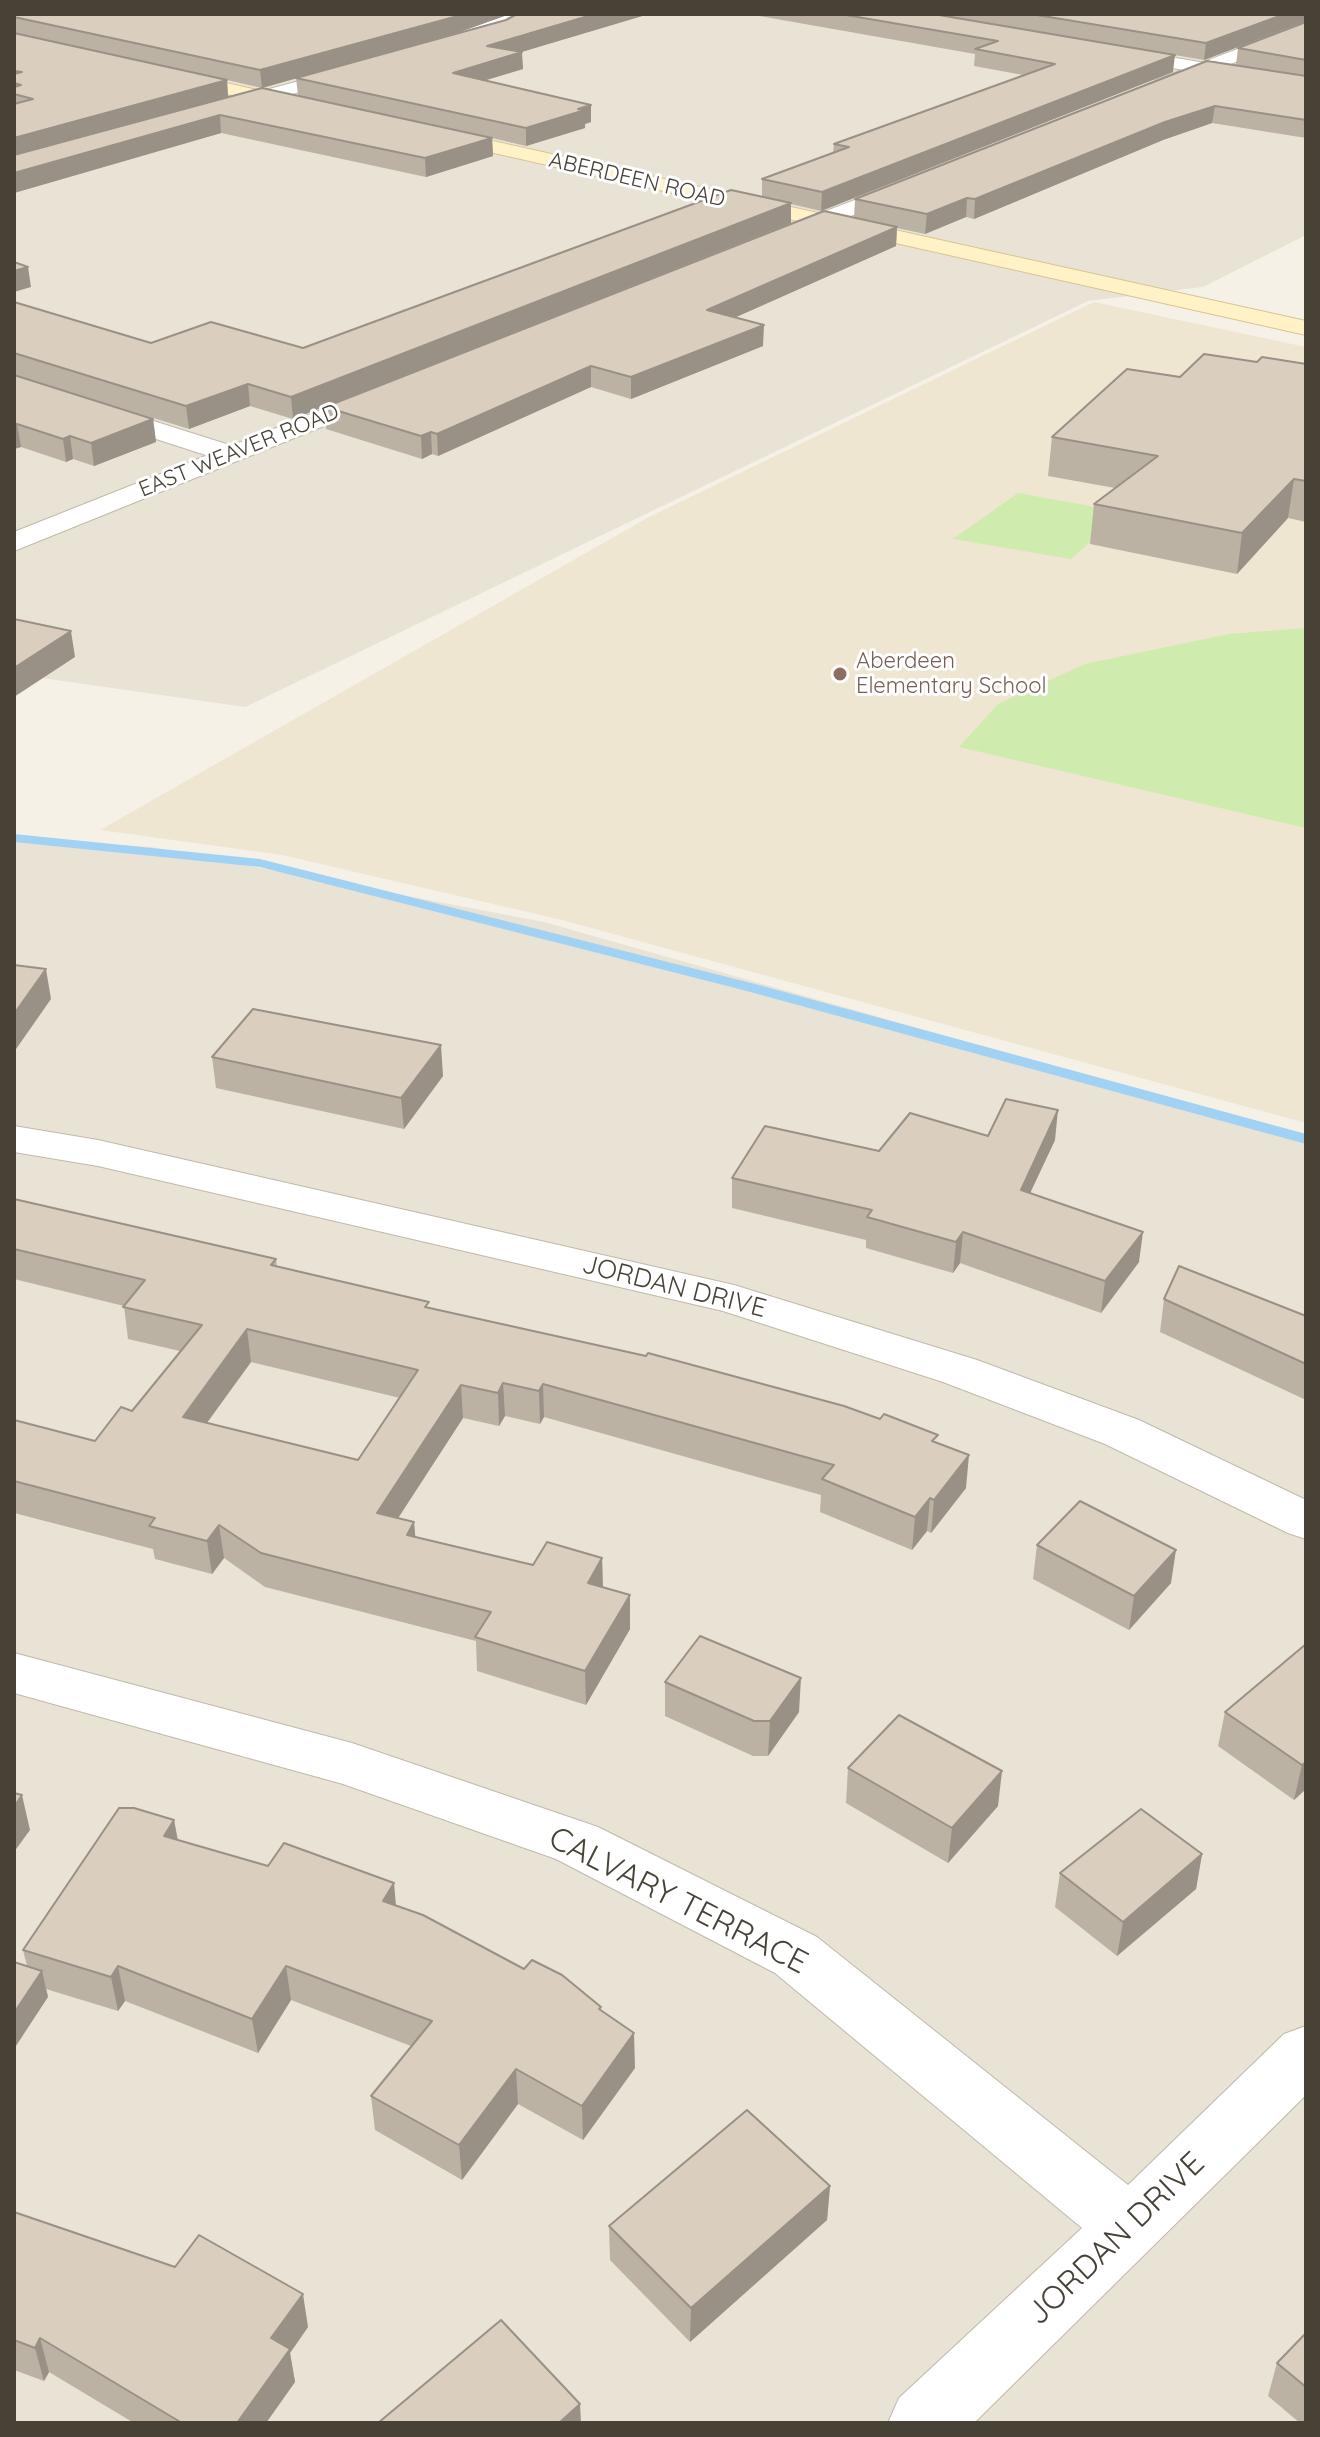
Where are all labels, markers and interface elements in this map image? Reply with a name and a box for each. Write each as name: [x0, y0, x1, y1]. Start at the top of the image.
street label: ABERDEEN ROAD: [546, 147, 728, 213]
street label: EAST WEAVER ROAD: [135, 399, 343, 503]
place label: Aberdeen Elementary School: [856, 648, 1047, 700]
marker: Aberdeen Elementary School: [831, 665, 849, 683]
street label: JORDAN DRIVE: [579, 1249, 769, 1325]
street label: CALVARY TERRACE: [542, 1819, 814, 1983]
street label: JORDAN DRIVE: [1019, 2145, 1213, 2333]

